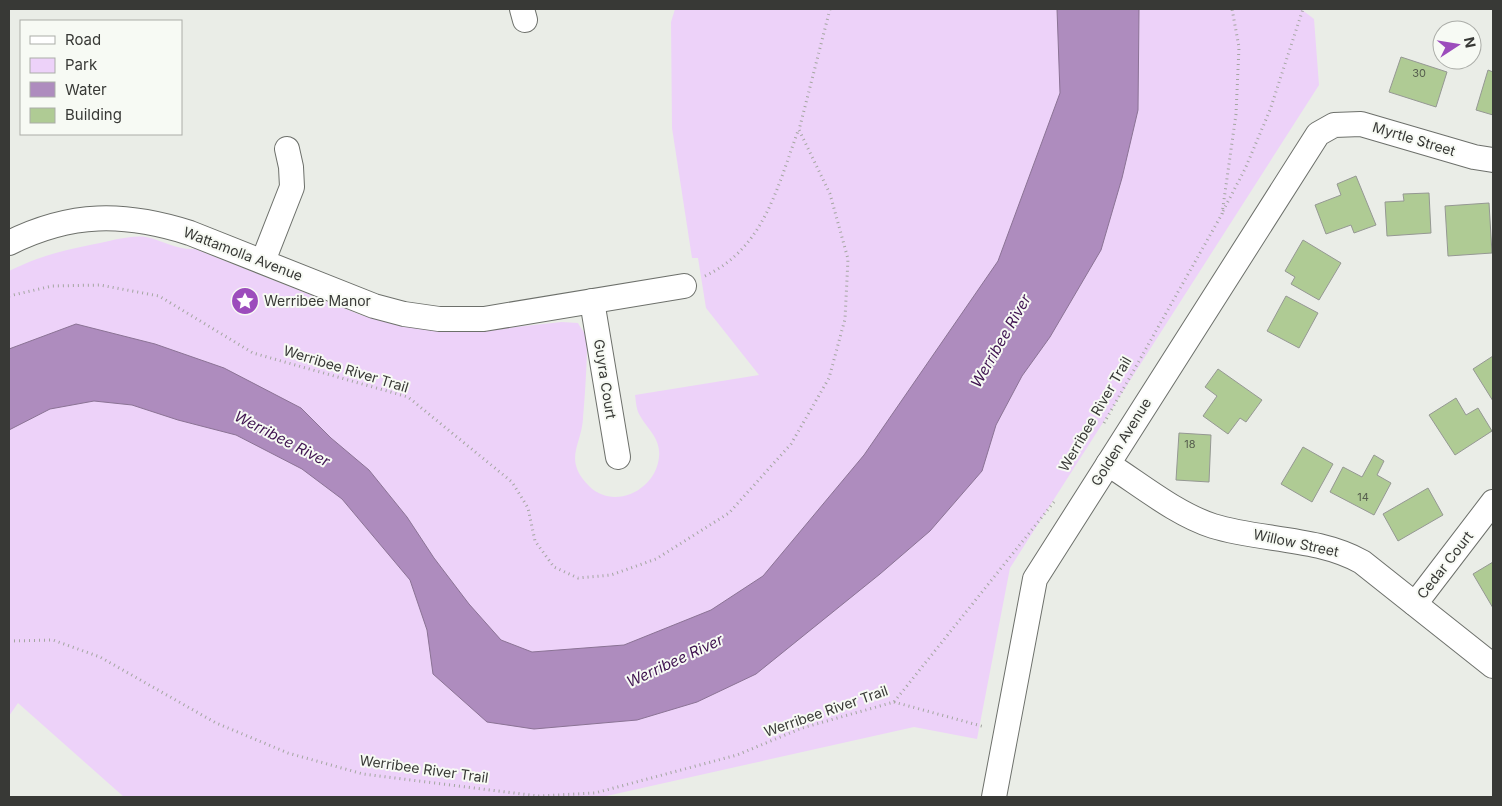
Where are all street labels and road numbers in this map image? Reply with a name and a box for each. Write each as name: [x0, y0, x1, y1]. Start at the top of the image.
street label: Myrtle Street: [1371, 118, 1458, 159]
street label: Wattamolla Avenue: [181, 223, 305, 284]
street label: Guyra Court: [591, 338, 620, 420]
street label: Werribee River Trail: [282, 341, 411, 396]
street label: Werribee River Trail: [1055, 353, 1134, 474]
street label: Golden Avenue: [1087, 395, 1154, 489]
street label: Willow Street: [1252, 525, 1341, 560]
street label: Cedar Court: [1413, 527, 1476, 602]
street label: Werribee River Trail: [762, 681, 890, 740]
street label: Werribee River Trail: [359, 751, 490, 786]

